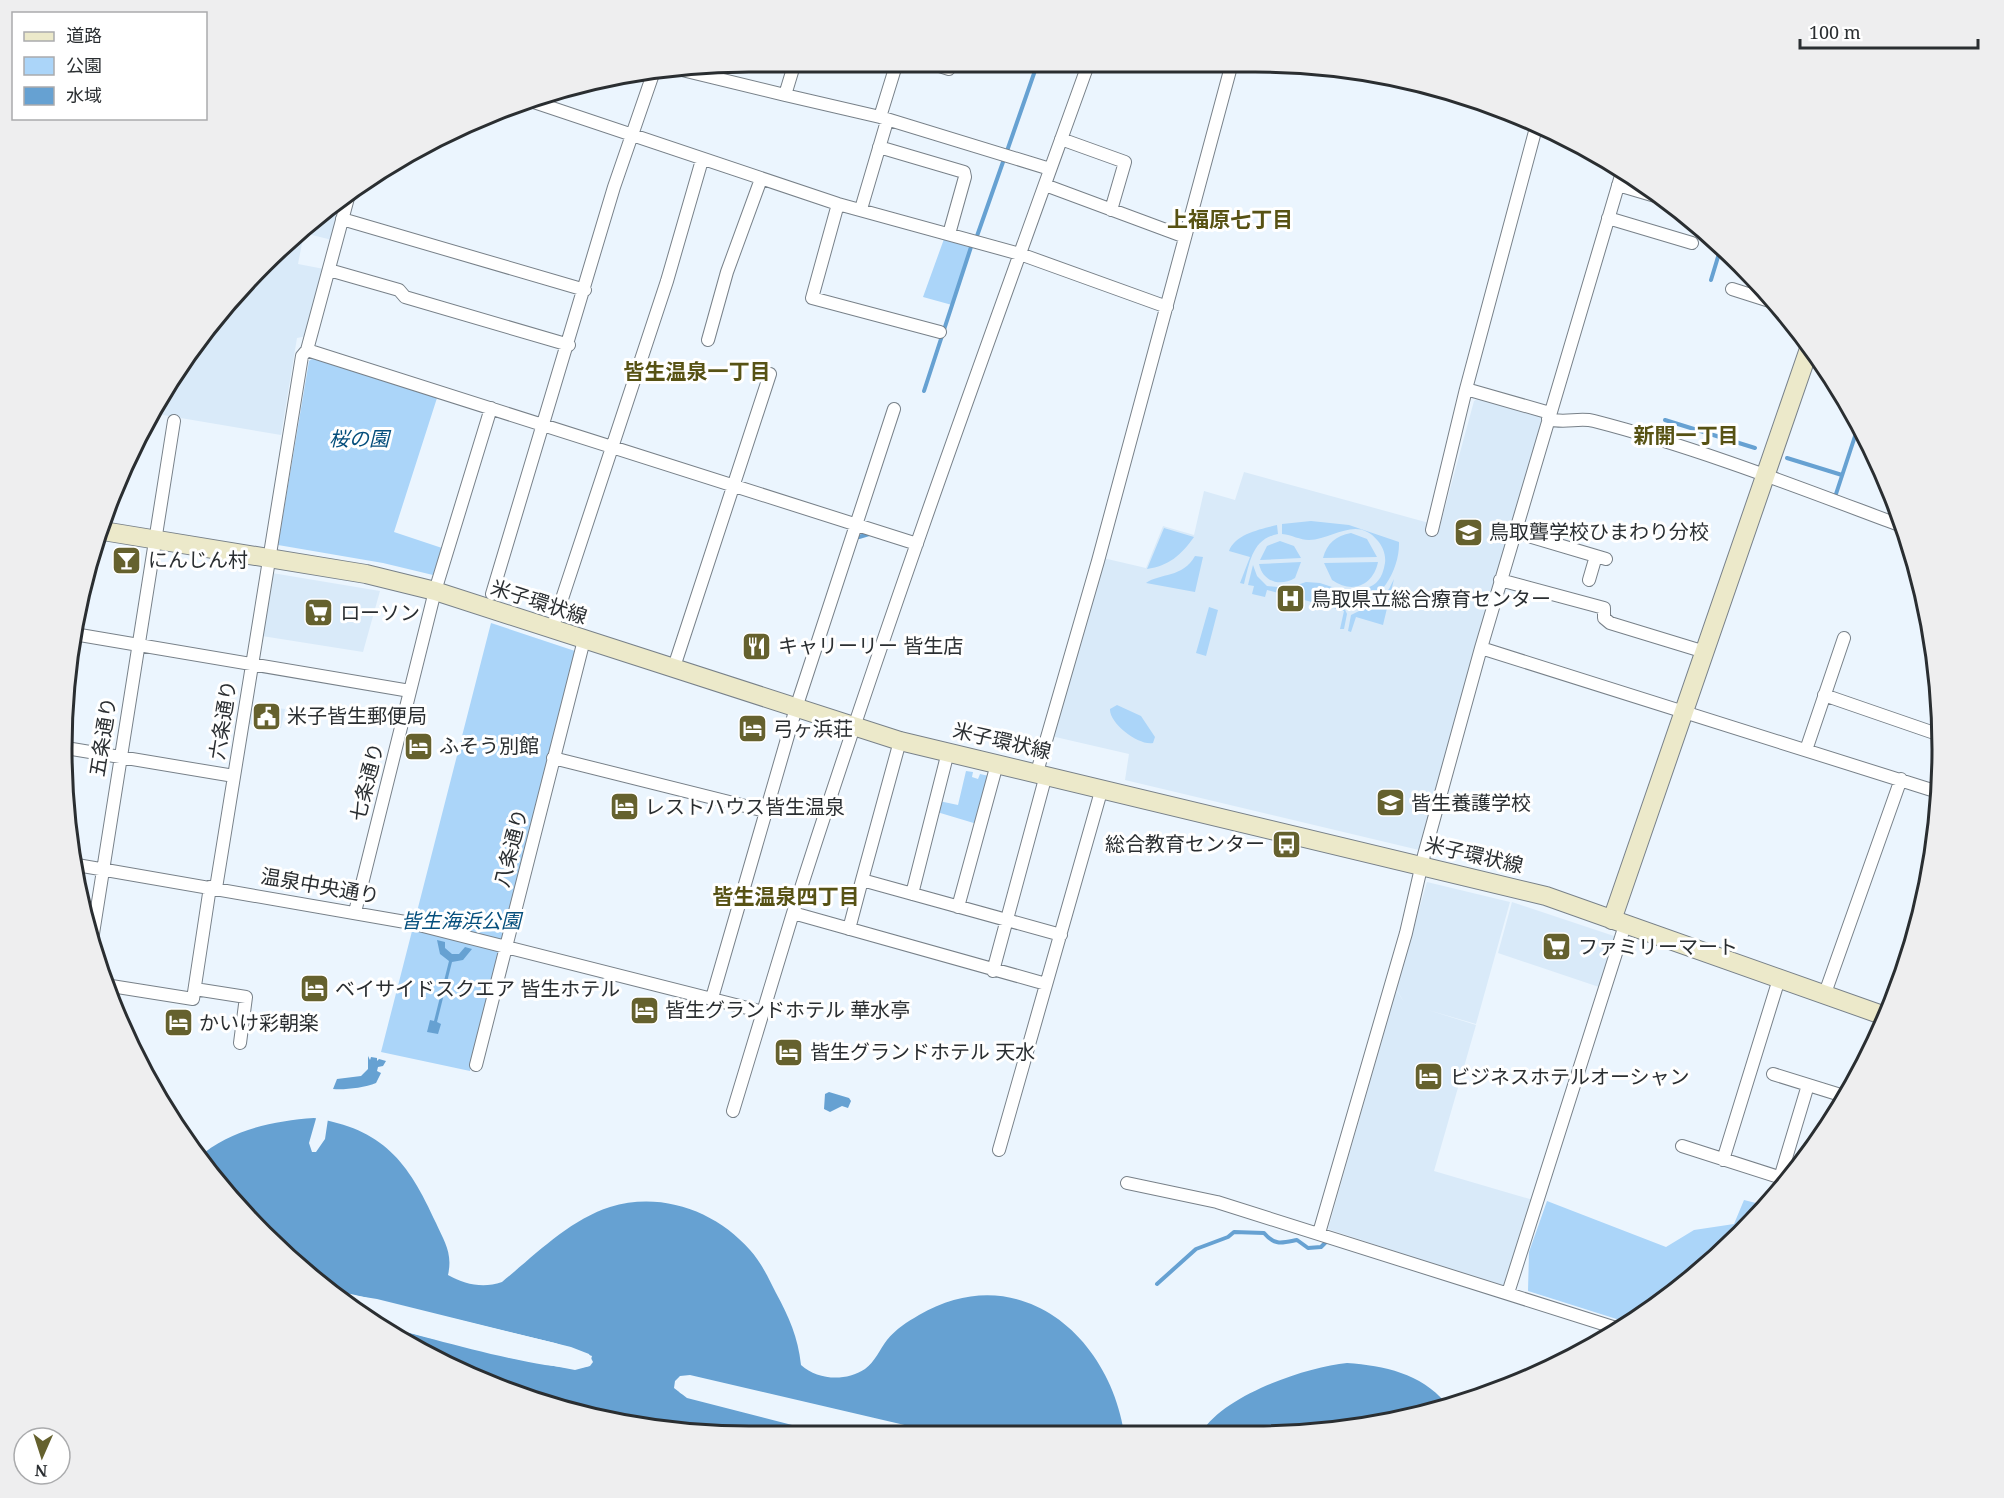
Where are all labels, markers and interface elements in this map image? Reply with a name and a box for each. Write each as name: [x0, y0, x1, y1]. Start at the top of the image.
legend: [12, 12, 207, 120]
scale bar: [1800, 12, 1978, 50]
text: 100 m: [1809, 20, 1861, 44]
text: 道路: [66, 23, 102, 47]
text: 公園: [66, 53, 102, 77]
text: 水域: [66, 83, 102, 107]
district label: 上福原七丁目: [1167, 205, 1293, 233]
district label: 皆生温泉一丁目: [624, 357, 771, 385]
district label: 新開一丁目: [1634, 421, 1739, 449]
park label: 桜の園: [329, 425, 392, 452]
school or university icon: 鳥取聾学校ひまわり分校: [1452, 516, 1484, 548]
place label: 鳥取聾学校ひまわり分校: [1489, 518, 1709, 545]
bar icon: にんじん村: [111, 544, 143, 576]
place label: にんじん村: [148, 546, 248, 573]
street label: 米子環状線: [487, 573, 591, 630]
hospital icon: 鳥取県立総合療育センター: [1274, 583, 1306, 615]
place label: 鳥取県立総合療育センター: [1311, 585, 1551, 612]
supermarket icon: ローソン: [303, 597, 335, 629]
place label: ローソン: [340, 599, 420, 626]
restaurant icon: キャリーリー 皆生店: [741, 630, 773, 662]
place label: キャリーリー 皆生店: [778, 632, 963, 659]
street label: 六条通り: [203, 678, 242, 762]
street label: 五条通り: [83, 695, 122, 779]
public building icon: 米子皆生郵便局: [250, 700, 282, 732]
place label: 米子皆生郵便局: [287, 702, 427, 729]
hotel icon: 弓ヶ浜荘: [736, 713, 768, 745]
place label: 弓ヶ浜荘: [773, 715, 853, 742]
street label: 米子環状線: [950, 716, 1054, 765]
hotel icon: ふそう別館: [402, 730, 434, 762]
place label: ふそう別館: [439, 732, 539, 759]
street label: 七条通り: [344, 740, 389, 824]
school or university icon: 皆生養護学校: [1374, 787, 1406, 819]
place label: 皆生養護学校: [1411, 789, 1531, 816]
hotel icon: レストハウス皆生温泉: [608, 791, 640, 823]
place label: レストハウス皆生温泉: [645, 793, 845, 820]
street label: 八条通り: [488, 806, 533, 890]
bus stop icon: 総合教育センター: [1270, 828, 1302, 860]
place label: 総合教育センター: [1105, 830, 1265, 857]
street label: 米子環状線: [1422, 830, 1526, 879]
street label: 温泉中央通り: [259, 862, 382, 909]
district label: 皆生温泉四丁目: [713, 882, 860, 910]
park label: 皆生海浜公園: [401, 907, 524, 934]
supermarket icon: ファミリーマート: [1541, 931, 1573, 963]
place label: ファミリーマート: [1578, 933, 1738, 960]
hotel icon: ベイサイドスクエア 皆生ホテル: [298, 973, 330, 1005]
place label: ベイサイドスクエア 皆生ホテル: [335, 975, 620, 1002]
hotel icon: 皆生グランドホテル 華水亭: [628, 994, 660, 1026]
place label: 皆生グランドホテル 華水亭: [665, 996, 910, 1023]
hotel icon: かいけ彩朝楽: [162, 1007, 194, 1039]
place label: かいけ彩朝楽: [199, 1009, 319, 1036]
hotel icon: 皆生グランドホテル 天水: [773, 1036, 805, 1068]
place label: 皆生グランドホテル 天水: [810, 1038, 1035, 1065]
hotel icon: ビジネスホテルオーシャン: [1413, 1061, 1445, 1093]
place label: ビジネスホテルオーシャン: [1450, 1063, 1690, 1090]
north arrow: [12, 1426, 72, 1486]
text: N: [34, 1460, 48, 1482]

